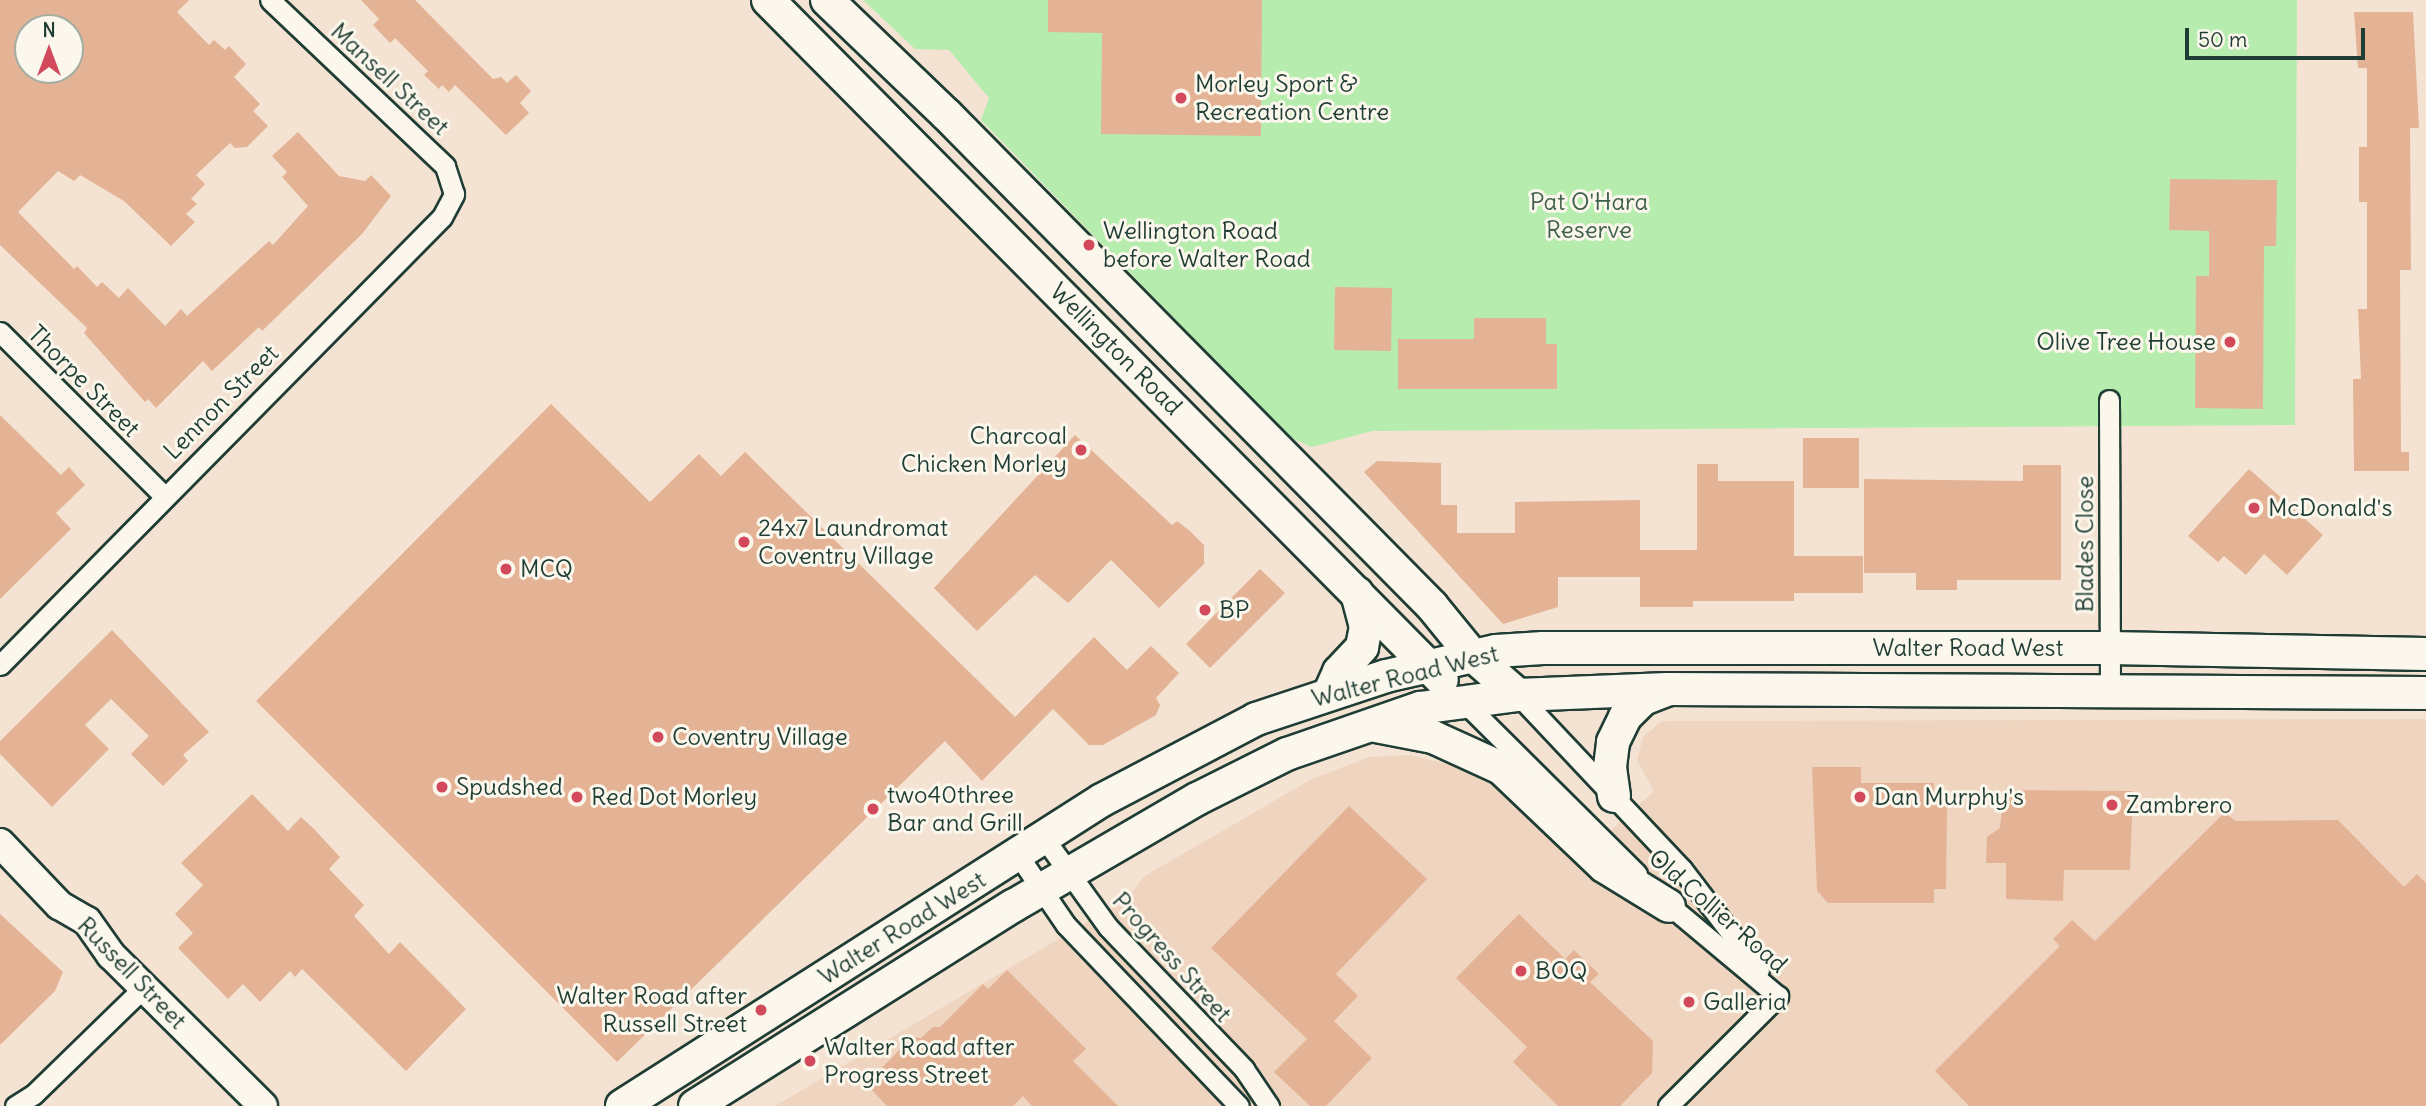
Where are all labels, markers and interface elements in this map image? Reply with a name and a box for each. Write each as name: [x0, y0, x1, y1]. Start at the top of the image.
north arrow: [14, 14, 84, 84]
scale bar: [2188, 14, 2368, 58]
street label: Mansell Street: [325, 17, 455, 141]
text: N: [42, 18, 56, 42]
text: 50 m: [2198, 26, 2247, 53]
place label: Morley Sport & Recreation Centre: [1195, 70, 1389, 126]
marker: Morley Sport & Recreation Centre: [1173, 90, 1189, 106]
park label: Pat O'Hara Reserve: [1530, 188, 1648, 244]
place label: Wellington Road before Walter Road: [1103, 217, 1311, 273]
marker: Wellington Road before Walter Road: [1081, 237, 1097, 253]
street label: Wellington Road: [1044, 277, 1188, 421]
street label: Thorpe Street: [22, 319, 146, 443]
place label: Olive Tree House: [2036, 328, 2216, 356]
marker: Olive Tree House: [2222, 334, 2238, 350]
street label: Lennon Street: [158, 339, 284, 465]
place label: Charcoal Chicken Morley: [901, 422, 1067, 478]
marker: Charcoal Chicken Morley: [1073, 442, 1089, 458]
street label: Blades Close: [2071, 476, 2099, 612]
place label: McDonald's: [2268, 494, 2392, 522]
marker: McDonald's: [2246, 500, 2262, 516]
place label: 24x7 Laundromat Coventry Village: [758, 514, 948, 570]
marker: 24x7 Laundromat Coventry Village: [736, 534, 752, 550]
place label: MCQ: [520, 555, 573, 583]
marker: MCQ: [498, 561, 514, 577]
place label: BP: [1219, 596, 1249, 624]
marker: BP: [1197, 602, 1213, 618]
street label: Walter Road West: [1872, 634, 2064, 662]
street label: Walter Road West: [1309, 639, 1501, 713]
place label: Coventry Village: [672, 723, 848, 751]
marker: Coventry Village: [650, 729, 666, 745]
place label: Spudshed: [456, 773, 563, 801]
marker: Spudshed: [434, 779, 450, 795]
place label: two40three Bar and Grill: [887, 781, 1023, 837]
place label: Red Dot Morley: [591, 783, 757, 811]
place label: Dan Murphy's: [1874, 783, 2024, 811]
marker: Red Dot Morley: [569, 789, 585, 805]
marker: Dan Murphy's: [1852, 789, 1868, 805]
place label: Zambrero: [2126, 791, 2232, 819]
marker: Zambrero: [2104, 797, 2120, 813]
marker: two40three Bar and Grill: [865, 801, 881, 817]
street label: Old Collier Road: [1643, 843, 1793, 979]
street label: Walter Road West: [813, 865, 991, 991]
street label: Progress Street: [1106, 886, 1238, 1028]
street label: Russell Street: [71, 911, 193, 1035]
place label: BOQ: [1535, 957, 1587, 985]
marker: BOQ: [1513, 963, 1529, 979]
place label: Walter Road after Russell Street: [557, 982, 747, 1038]
place label: Galleria: [1703, 988, 1787, 1016]
marker: Galleria: [1681, 994, 1697, 1010]
marker: Walter Road after Russell Street: [753, 1002, 769, 1018]
place label: Walter Road after Progress Street: [824, 1033, 1014, 1089]
marker: Walter Road after Progress Street: [802, 1053, 818, 1069]

